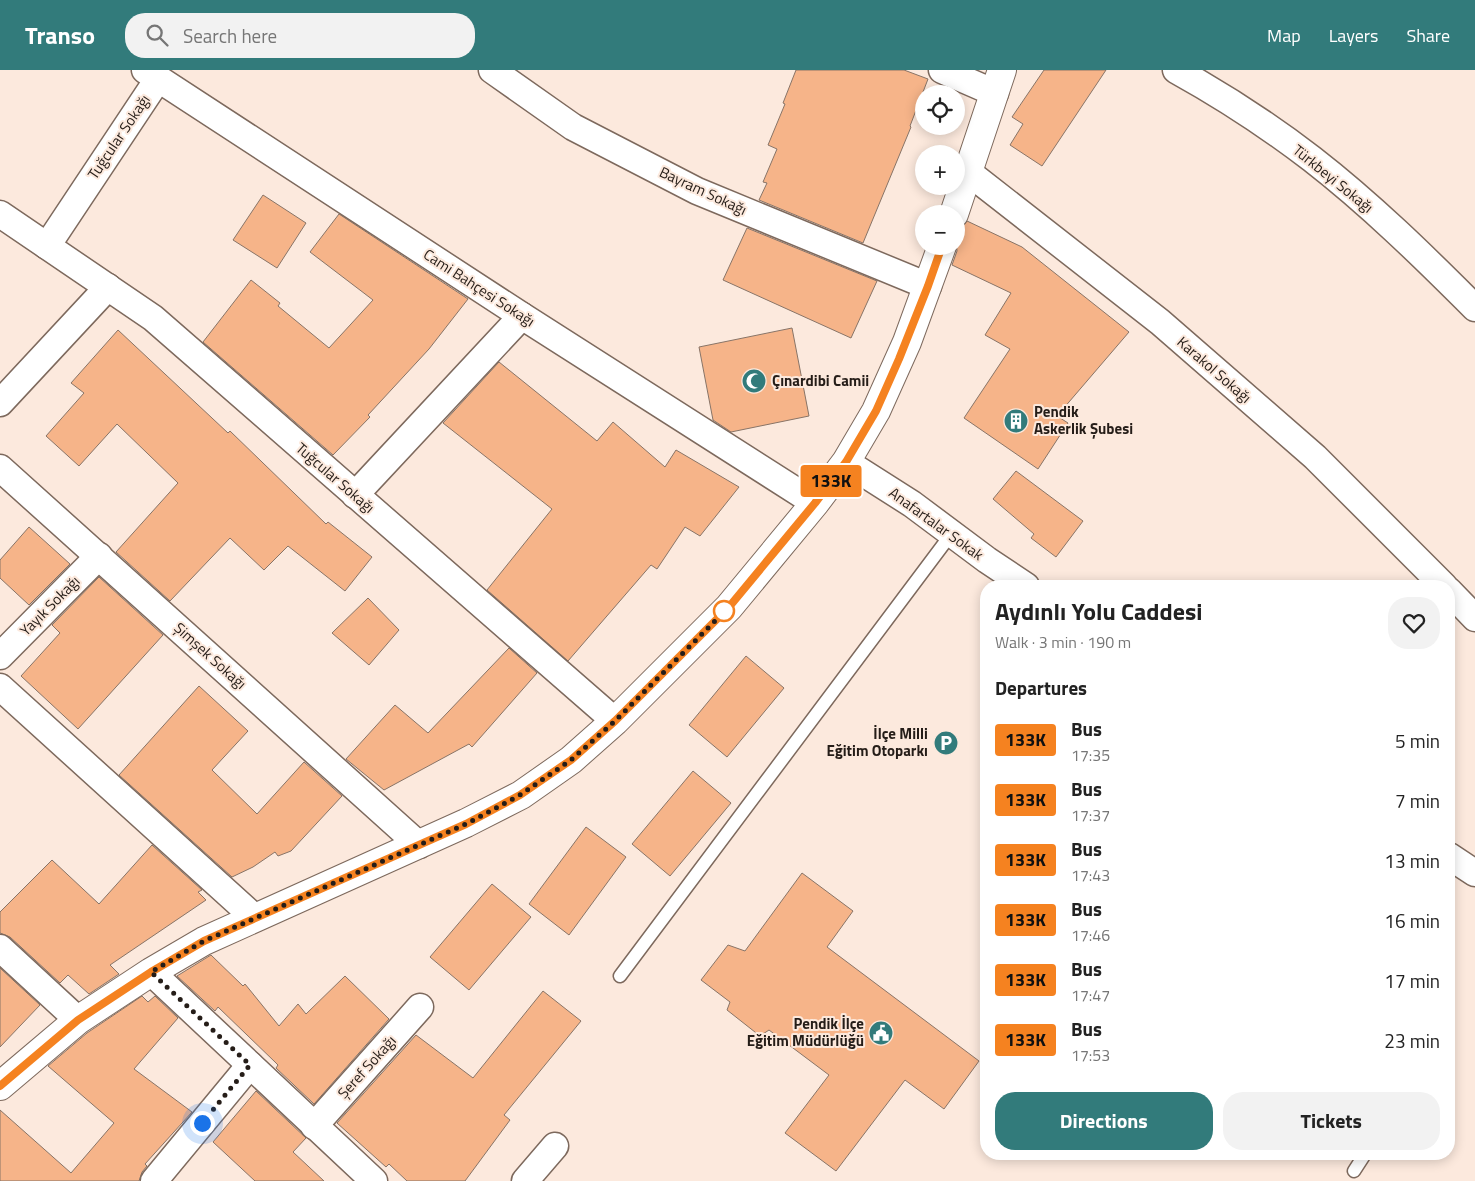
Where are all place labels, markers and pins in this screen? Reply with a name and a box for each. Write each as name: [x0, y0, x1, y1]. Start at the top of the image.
mosque icon: Çınardibi Camii: [741, 368, 767, 394]
place label: Çınardibi Camii: [772, 369, 869, 392]
place label: Pendik Askerlik Şubesi: [1034, 400, 1133, 440]
building icon: Pendik Askerlik Şubesi: [1003, 408, 1029, 434]
unlabelled marker: [713, 600, 735, 622]
place label: İlçe Milli Eğitim Otoparkı: [827, 722, 928, 762]
parking icon: İlçe Milli Eğitim Otoparkı: [933, 730, 959, 756]
place label: Pendik İlçe Eğitim Müdürlüğü: [747, 1012, 864, 1052]
public building icon: Pendik İlçe Eğitim Müdürlüğü: [868, 1020, 894, 1046]

